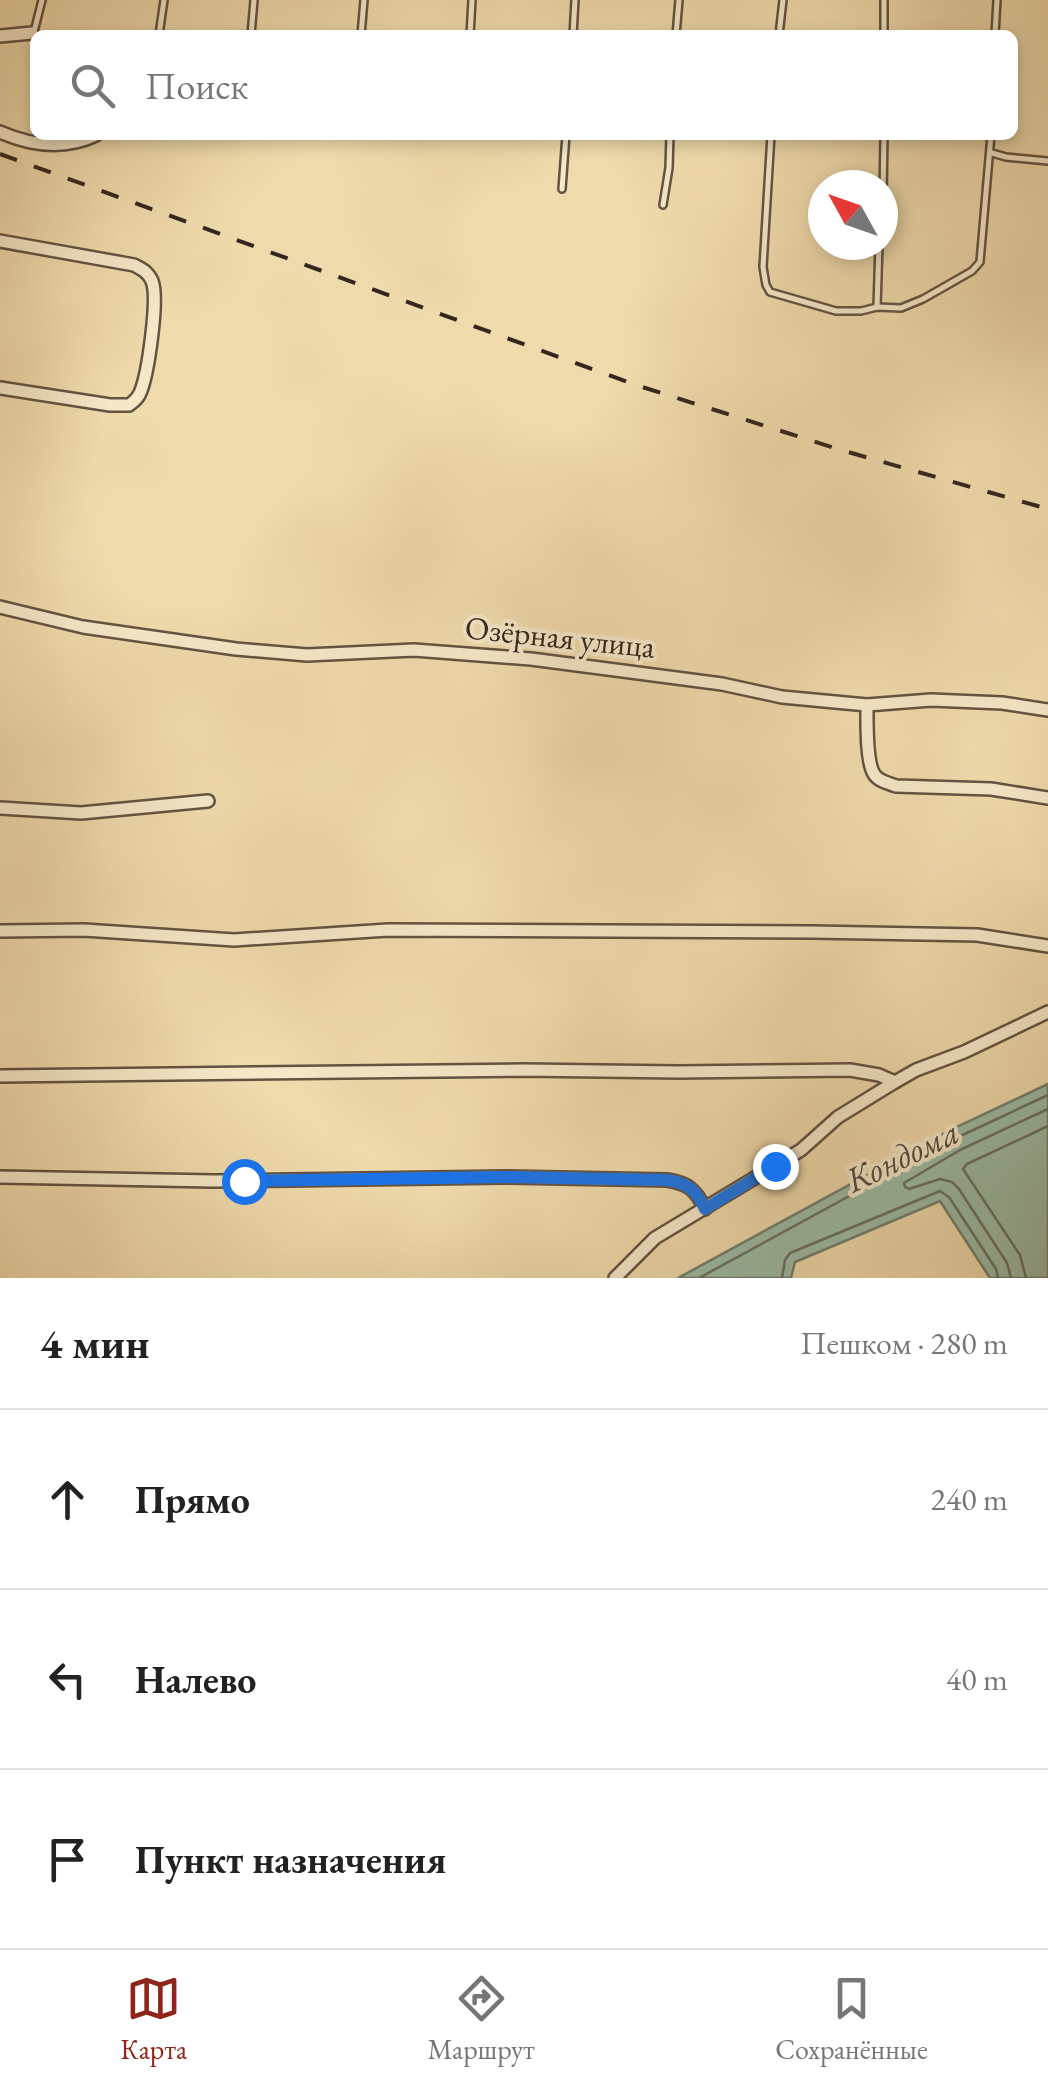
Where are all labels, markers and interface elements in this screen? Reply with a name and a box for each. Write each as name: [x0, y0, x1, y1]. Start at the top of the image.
search box: [30, 30, 1018, 140]
icon: search: [65, 58, 120, 113]
text: Поиск: [145, 61, 248, 110]
north arrow: [808, 170, 898, 260]
street label: Озёрная улица: [463, 606, 657, 668]
water label: Кондома: [837, 1109, 966, 1203]
route end: [753, 1144, 799, 1190]
route start: [222, 1159, 268, 1205]
text: 4 мин: [40, 1316, 149, 1371]
text: Пешком · 280 m: [800, 1322, 1008, 1364]
icon: ahead: [40, 1472, 95, 1527]
text: Прямо: [135, 1475, 250, 1524]
text: 240 m: [931, 1478, 1008, 1520]
icon: left: [40, 1652, 95, 1707]
text: Налево: [135, 1655, 256, 1704]
text: 40 m: [946, 1658, 1008, 1700]
icon: arrive: [40, 1832, 95, 1887]
text: Пункт назначения: [135, 1835, 446, 1884]
tab: Карта: [120, 1971, 187, 2067]
tab: Маршрут: [427, 1971, 535, 2067]
tab: Сохранённые: [775, 1971, 928, 2067]

